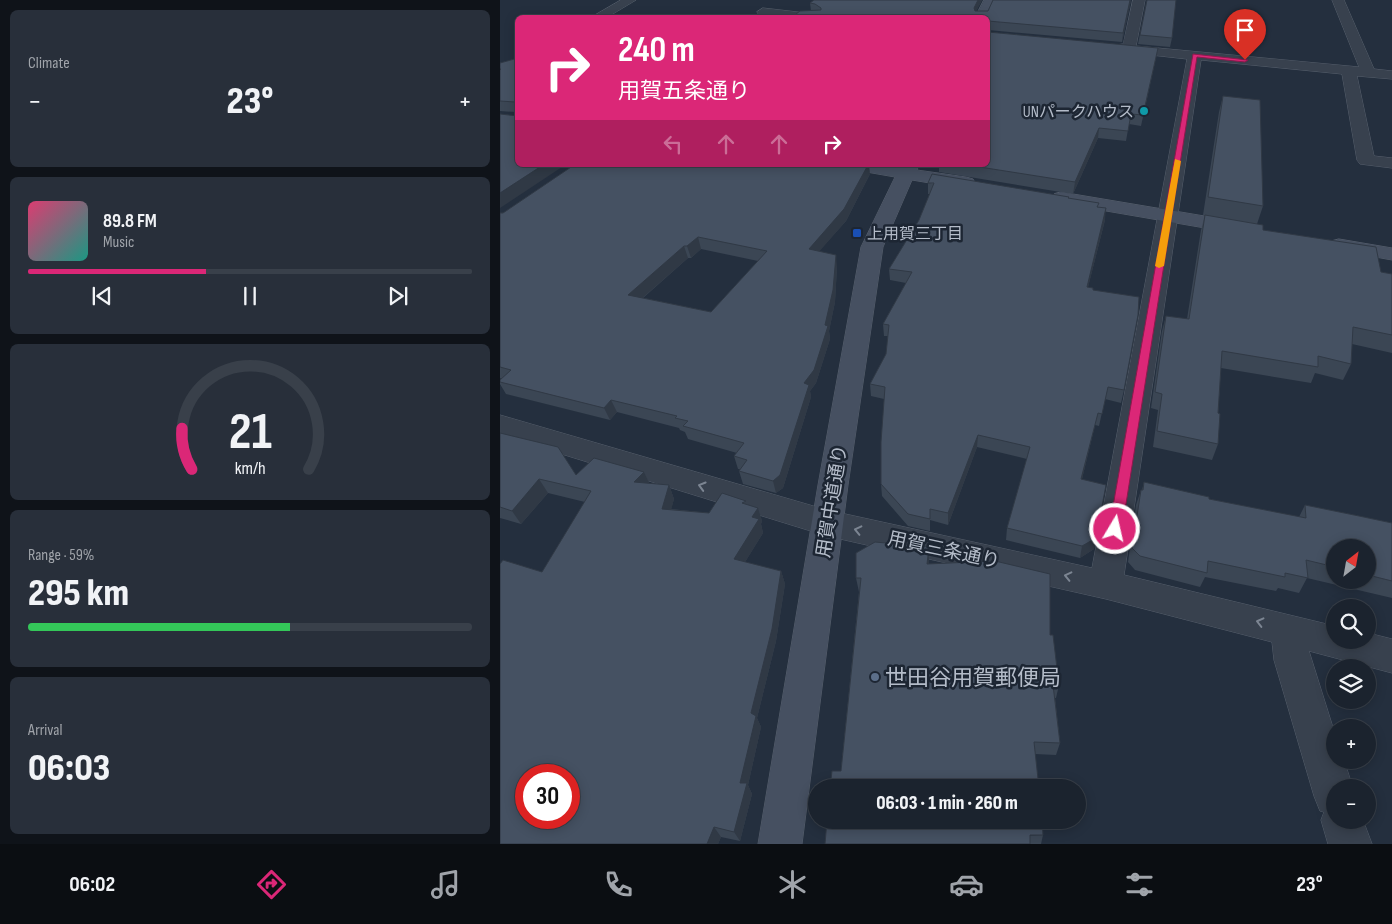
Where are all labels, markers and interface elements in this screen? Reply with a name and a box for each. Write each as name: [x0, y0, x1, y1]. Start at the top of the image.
pin: [1224, 9, 1266, 60]
icon: arrive: [1231, 16, 1259, 44]
text: 240 m: [618, 29, 695, 72]
icon: right: [535, 35, 600, 100]
text: Climate: [28, 54, 70, 73]
text: 用賀五条通り: [618, 78, 750, 105]
text: 23°: [227, 79, 273, 124]
text: −: [28, 85, 42, 118]
text: +: [458, 85, 472, 118]
place label: UNパークハウス: [1023, 103, 1134, 122]
marker: UNパークハウス: [1138, 105, 1150, 117]
icon: left: [659, 130, 687, 158]
icon: ahead: [712, 130, 740, 158]
icon: ahead: [765, 130, 793, 158]
icon: right: [818, 130, 846, 158]
text: 89.8 FM: [103, 210, 157, 233]
place label: 上用賀三丁目: [867, 225, 963, 244]
marker: 上用賀三丁目: [851, 227, 863, 239]
text: Music: [103, 233, 134, 252]
icon: previous: [88, 282, 116, 310]
icon: pause: [236, 282, 264, 310]
icon: next: [384, 282, 412, 310]
text: 21: [228, 401, 272, 464]
street label: 用賀中道通り: [812, 443, 853, 559]
text: km/h: [235, 458, 265, 479]
one-way arrow: [698, 481, 706, 491]
position arrow: [1088, 502, 1140, 554]
one-way arrow: [853, 525, 862, 536]
street label: 用賀三条通り: [886, 527, 1002, 574]
north arrow: [1326, 539, 1376, 589]
map controls: [1326, 539, 1376, 829]
text: Range · 59%: [28, 546, 94, 565]
text: 295 km: [28, 571, 129, 616]
one-way arrow: [1064, 571, 1073, 582]
button: search: [1326, 599, 1376, 649]
one-way arrow: [1256, 617, 1265, 628]
button: layers: [1326, 659, 1376, 709]
place label: 世田谷用賀郵便局: [885, 665, 1061, 692]
marker: 世田谷用賀郵便局: [869, 671, 881, 683]
button: +: [1326, 719, 1376, 769]
text: Arrival: [28, 721, 62, 740]
text: 06:03: [28, 746, 110, 791]
speed limit sign: 30: [515, 764, 580, 829]
button: −: [1326, 779, 1376, 829]
text: 06:03 · 1 min · 260 m: [876, 792, 1018, 815]
icon: directions: [254, 867, 289, 902]
icon: music: [428, 867, 463, 902]
icon: phone: [601, 867, 636, 902]
icon: climate: [775, 867, 810, 902]
icon: car: [949, 867, 984, 902]
icon: filters: [1122, 867, 1157, 902]
text: 06:02: [69, 871, 115, 898]
text: 23°: [1296, 871, 1323, 898]

